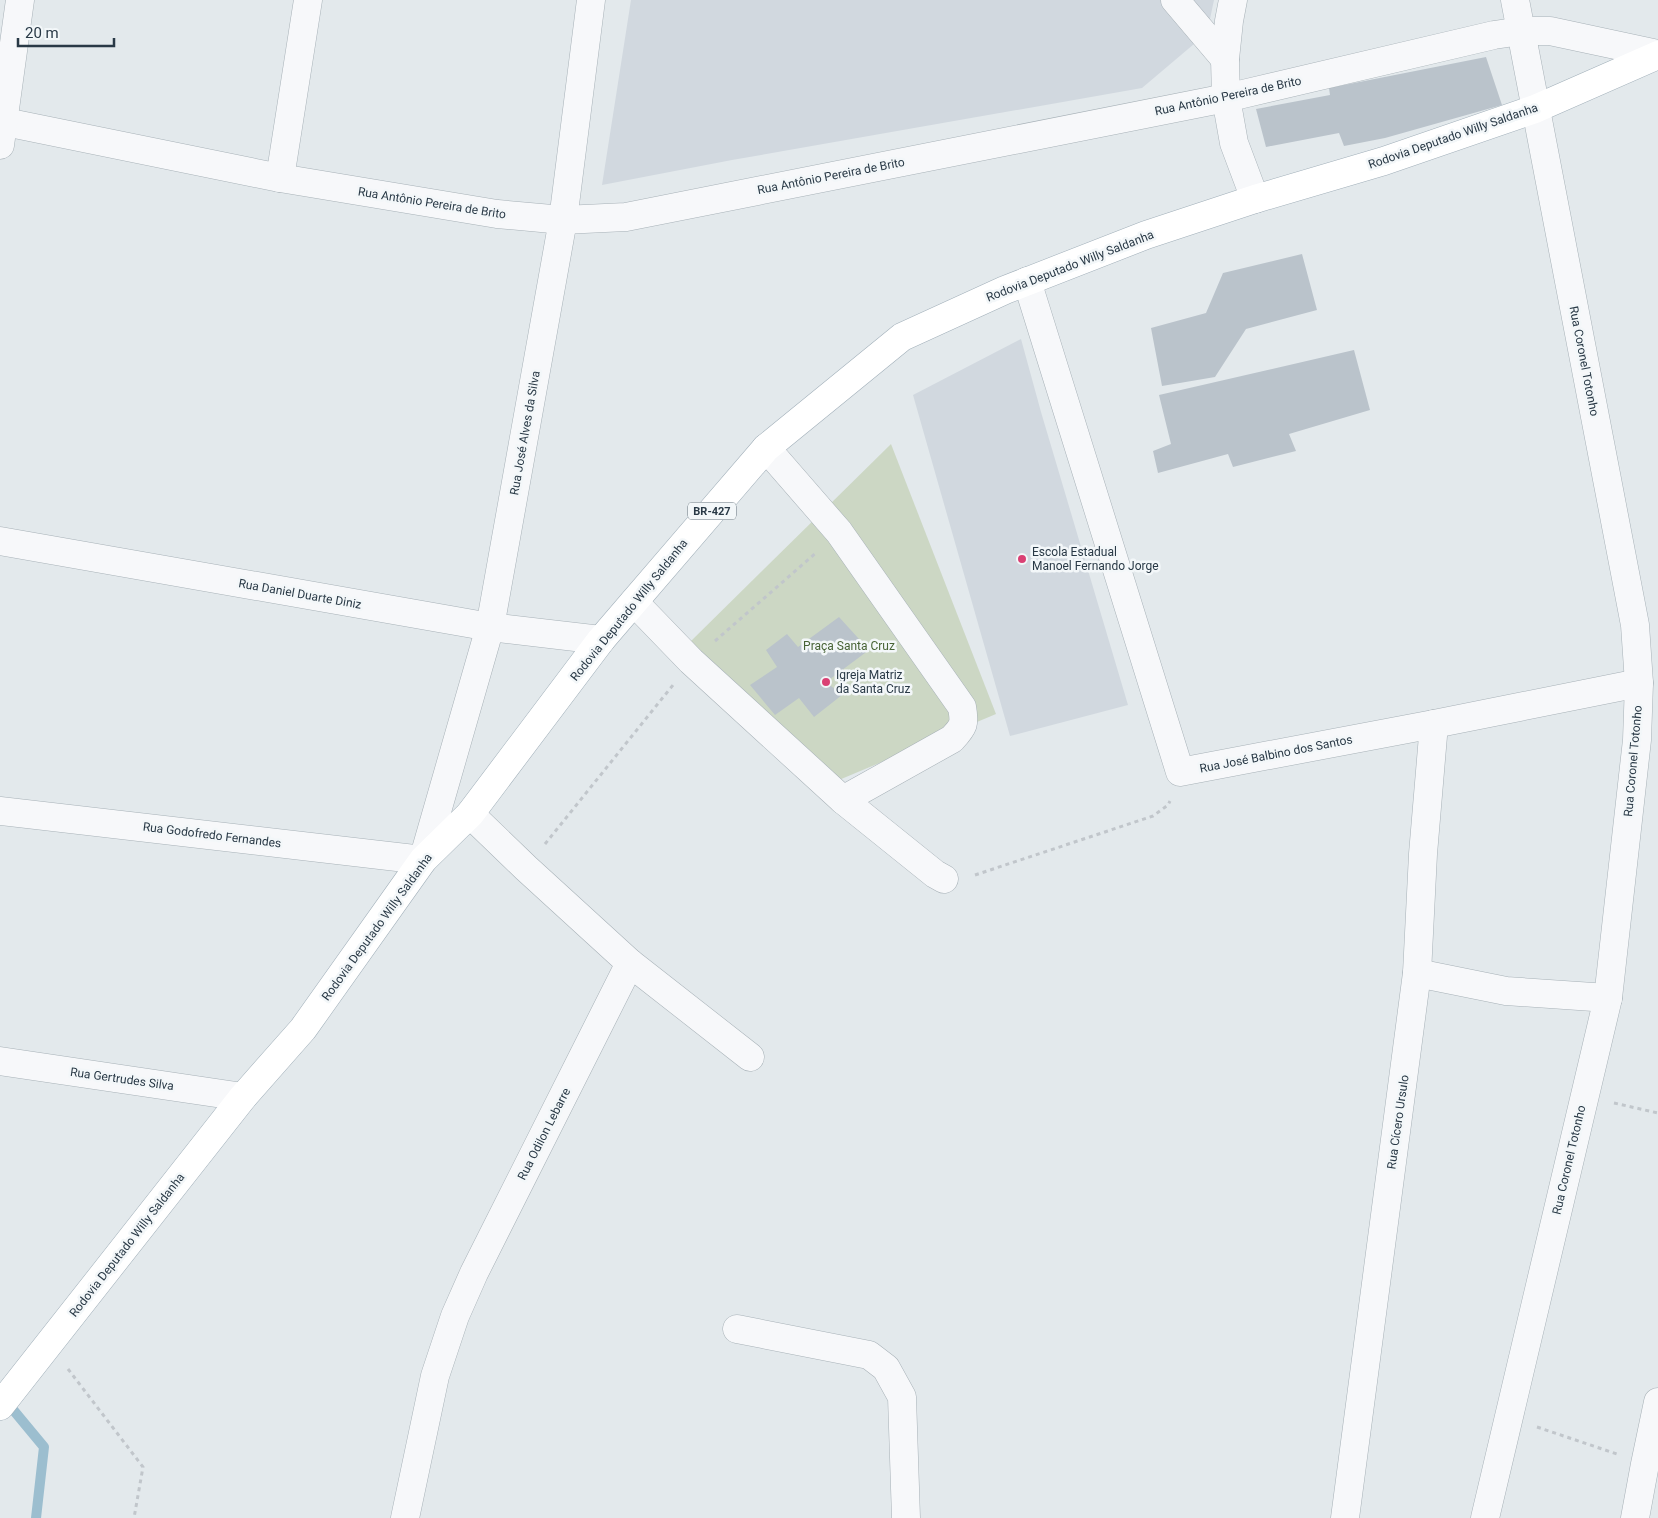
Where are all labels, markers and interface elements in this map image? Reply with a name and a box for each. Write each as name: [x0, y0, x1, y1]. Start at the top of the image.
scale bar: [18, 15, 114, 47]
text: 20 m: [25, 24, 59, 42]
street label: Rua Antônio Pereira de Brito: [1153, 74, 1303, 118]
street label: Rodovia Deputado Willy Saldanha: [1366, 100, 1540, 172]
street label: Rua Antônio Pereira de Brito: [756, 155, 906, 197]
street label: Rua Antônio Pereira de Brito: [357, 184, 507, 222]
street label: Rodovia Deputado Willy Saldanha: [984, 228, 1156, 304]
street label: Rua Coronel Totonho: [1566, 305, 1602, 417]
street label: Rua José Alves da Silva: [507, 370, 543, 496]
road number: BR-427: [688, 502, 736, 520]
street label: Rodovia Deputado Willy Saldanha: [567, 536, 691, 684]
place label: Escola Estadual Manoel Fernando Jorge: [1032, 545, 1159, 573]
marker: Escola Estadual Manoel Fernando Jorge: [1016, 553, 1028, 565]
street label: Rua Daniel Duarte Diniz: [237, 576, 363, 612]
park label: Praça Santa Cruz: [803, 639, 895, 653]
place label: Igreja Matriz da Santa Cruz: [836, 668, 910, 696]
marker: Igreja Matriz da Santa Cruz: [820, 676, 832, 688]
street label: Rua Coronel Totonho: [1621, 705, 1645, 817]
street label: Rua José Balbino dos Santos: [1198, 732, 1354, 776]
street label: Rua Godofredo Fernandes: [142, 820, 282, 850]
street label: Rodovia Deputado Willy Saldanha: [319, 851, 435, 1003]
street label: Rua Gertrudes Silva: [69, 1065, 175, 1093]
street label: Rua Cícero Ursulo: [1384, 1074, 1412, 1170]
street label: Rua Odilon Lebarre: [515, 1086, 573, 1182]
street label: Rua Coronel Totonho: [1550, 1104, 1588, 1216]
street label: Rodovia Deputado Willy Saldanha: [67, 1170, 187, 1320]

